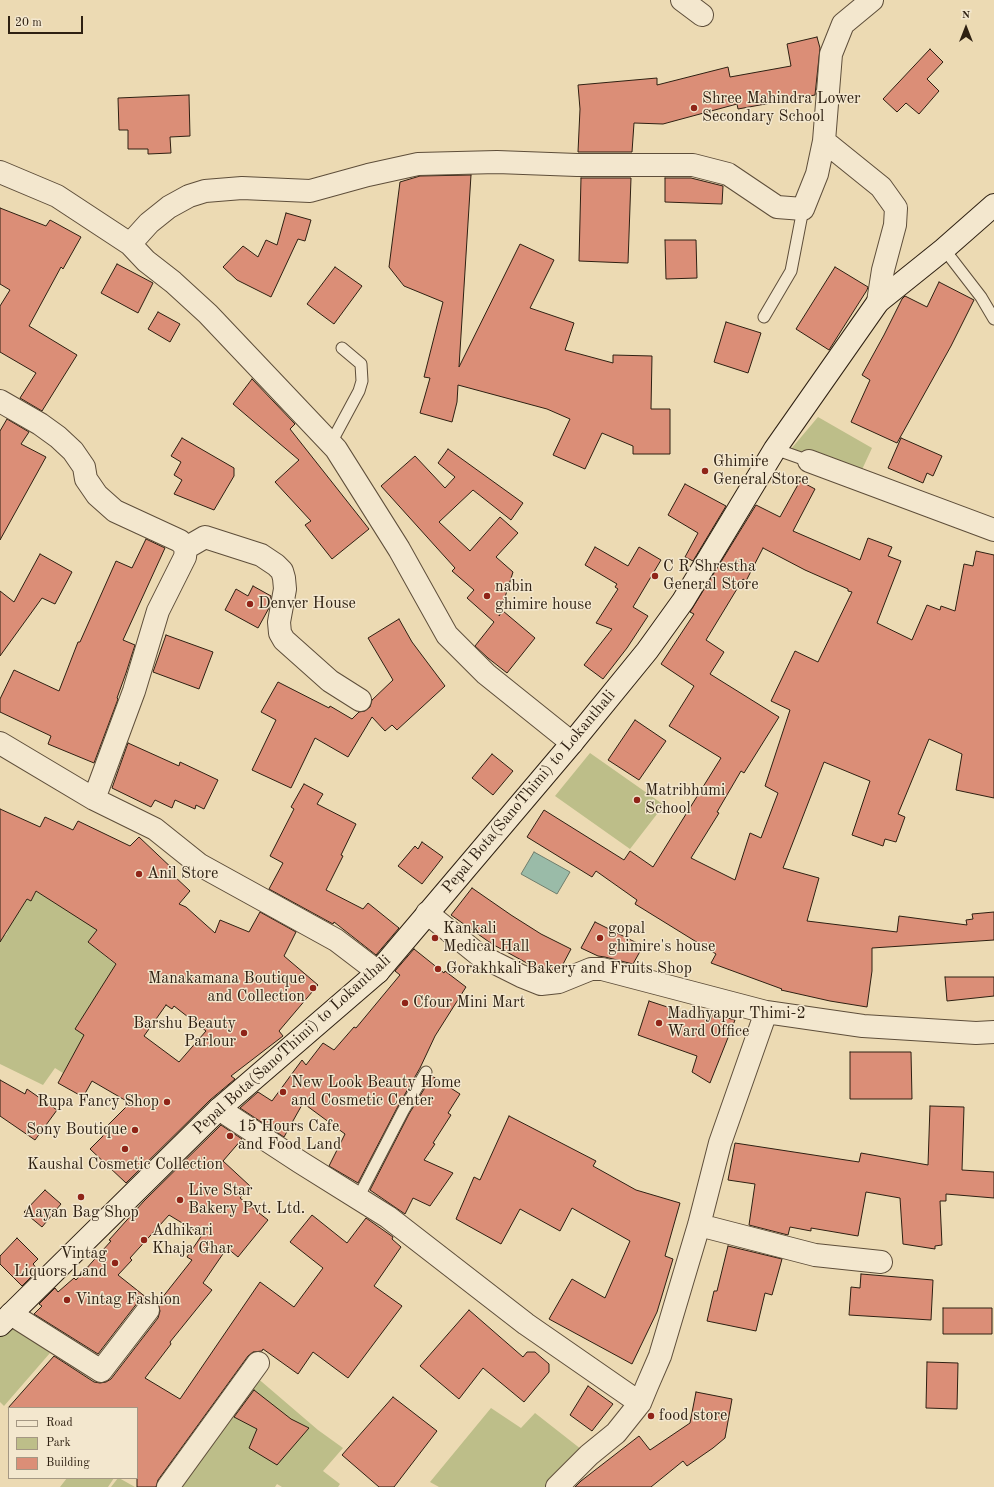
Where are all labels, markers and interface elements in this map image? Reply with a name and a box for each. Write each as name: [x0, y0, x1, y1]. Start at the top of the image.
scale bar: [10, 8, 85, 34]
north arrow: [946, 8, 986, 48]
text: N: [962, 10, 970, 21]
text: 20 m: [15, 17, 42, 29]
place label: Shree Mahindra Lower Secondary School: [702, 89, 861, 127]
marker: Shree Mahindra Lower Secondary School: [689, 103, 699, 113]
place label: Ghimire General Store: [713, 452, 809, 490]
marker: Ghimire General Store: [700, 466, 710, 476]
place label: C R Shrestha General Store: [663, 557, 759, 595]
marker: C R Shrestha General Store: [650, 571, 660, 581]
place label: nabin ghimire house: [495, 577, 592, 615]
marker: nabin ghimire house: [482, 591, 492, 601]
place label: Denver House: [258, 594, 356, 614]
marker: Denver House: [245, 599, 255, 609]
street label: Pepal Bota(SanoThimi) to Lokanthali: [438, 686, 620, 898]
place label: Matribhumi School: [645, 781, 725, 819]
marker: Matribhumi School: [632, 795, 642, 805]
place label: Anil Store: [147, 864, 218, 884]
marker: Anil Store: [134, 869, 144, 879]
place label: Kankali Medical Hall: [443, 919, 529, 957]
place label: gopal ghimire's house: [608, 919, 715, 957]
marker: Kankali Medical Hall: [430, 933, 440, 943]
marker: gopal ghimire's house: [595, 933, 605, 943]
street label: Pepal Bota(SanoThimi) to Lokanthali: [189, 951, 395, 1139]
place label: Gorakhkali Bakery and Fruits Shop: [446, 959, 692, 979]
marker: Gorakhkali Bakery and Fruits Shop: [433, 964, 443, 974]
place label: Manakamana Boutique and Collection: [148, 969, 305, 1007]
marker: Manakamana Boutique and Collection: [308, 983, 318, 993]
place label: Cfour Mini Mart: [413, 993, 525, 1013]
marker: Cfour Mini Mart: [400, 998, 410, 1008]
place label: Madhyapur Thimi-2 Ward Office: [667, 1004, 806, 1042]
place label: Barshu Beauty Parlour: [133, 1014, 236, 1052]
marker: Madhyapur Thimi-2 Ward Office: [654, 1018, 664, 1028]
marker: Barshu Beauty Parlour: [239, 1028, 249, 1038]
place label: New Look Beauty Home and Cosmetic Center: [291, 1073, 461, 1111]
marker: New Look Beauty Home and Cosmetic Center: [278, 1087, 288, 1097]
place label: Rupa Fancy Shop: [37, 1092, 159, 1112]
marker: Rupa Fancy Shop: [162, 1097, 172, 1107]
place label: 15 Hours Cafe and Food Land: [238, 1117, 341, 1155]
place label: Sony Boutique: [26, 1120, 127, 1140]
marker: Sony Boutique: [130, 1125, 140, 1135]
marker: 15 Hours Cafe and Food Land: [225, 1131, 235, 1141]
marker: Kaushal Cosmetic Collection: [120, 1144, 130, 1154]
place label: Kaushal Cosmetic Collection: [27, 1155, 223, 1175]
place label: Live Star Bakery Pvt. Ltd.: [188, 1181, 305, 1219]
marker: Aayan Bag Shop: [76, 1192, 86, 1202]
marker: Live Star Bakery Pvt. Ltd.: [175, 1195, 185, 1205]
place label: Aayan Bag Shop: [23, 1203, 139, 1223]
place label: Adhikari Khaja Ghar: [152, 1221, 233, 1259]
marker: Adhikari Khaja Ghar: [139, 1235, 149, 1245]
place label: Vintag Liquors Land: [14, 1244, 107, 1282]
marker: Vintag Liquors Land: [110, 1258, 120, 1268]
place label: Vintag Fashion: [75, 1290, 180, 1310]
marker: Vintag Fashion: [62, 1295, 72, 1305]
place label: food store: [659, 1406, 727, 1426]
legend: [8, 1407, 138, 1479]
marker: food store: [646, 1411, 656, 1421]
text: Road: [46, 1417, 73, 1429]
text: Park: [46, 1437, 71, 1449]
text: Building: [46, 1457, 90, 1469]

